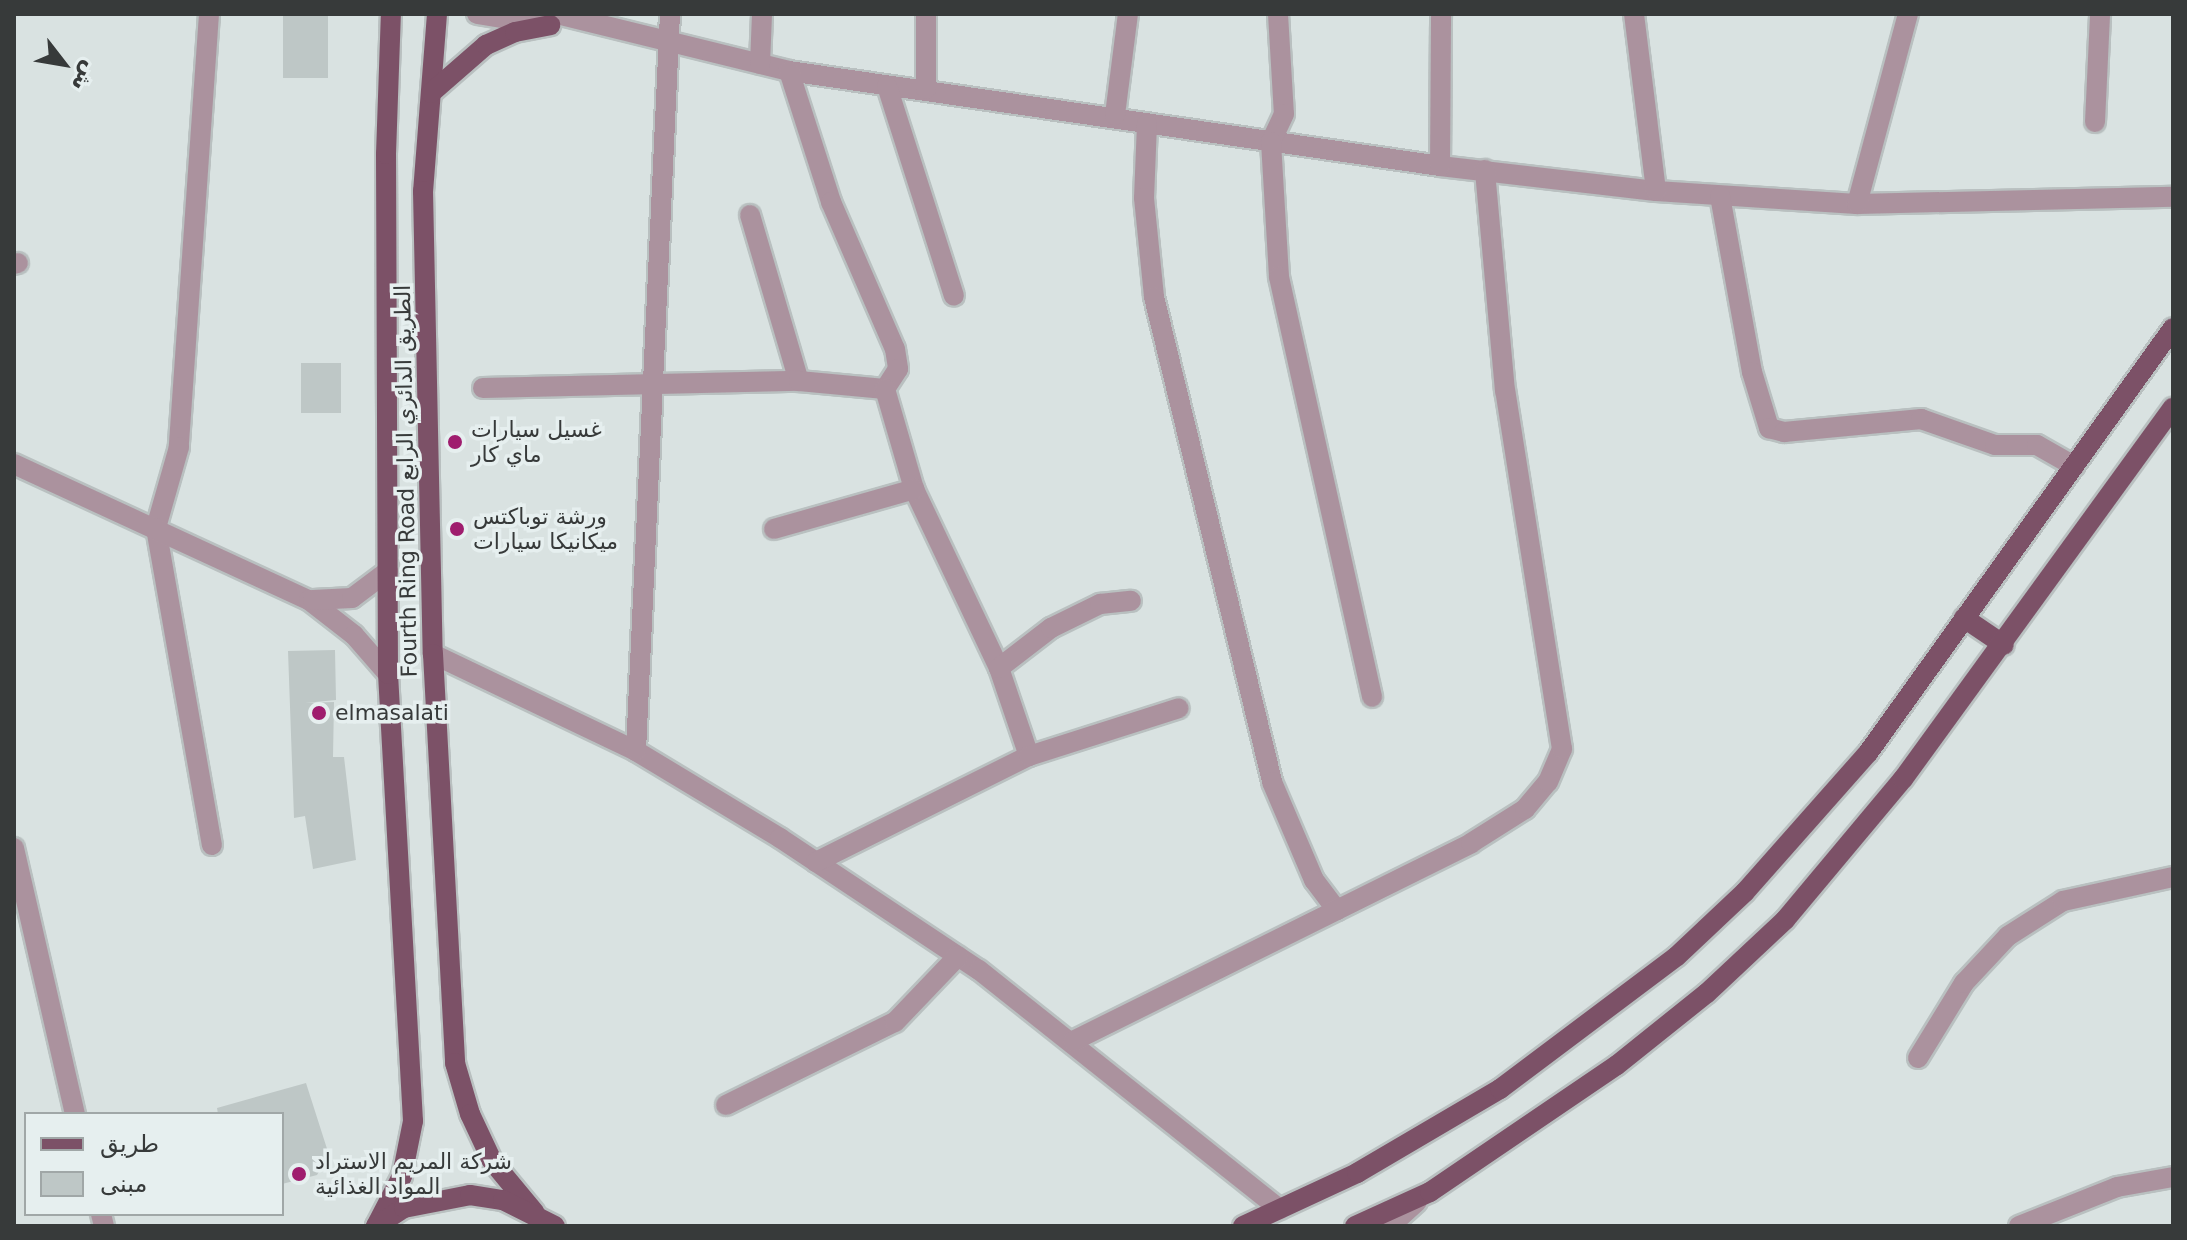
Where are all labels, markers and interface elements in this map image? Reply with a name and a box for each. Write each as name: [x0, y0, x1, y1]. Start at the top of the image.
north arrow: [24, 24, 104, 104]
text: ش: [66, 57, 104, 96]
street label: Fourth Ring Road الطريق الدائري الرابع: [389, 284, 423, 678]
place label: غسيل سيارات ماي كار: [471, 416, 602, 468]
marker: غسيل سيارات ماي كار: [446, 433, 464, 451]
place label: ورشة توباكتس ميكانيكا سيارات: [473, 503, 618, 554]
marker: ورشة توباكتس ميكانيكا سيارات: [448, 520, 466, 538]
place label: elmasalati: [335, 700, 449, 726]
marker: elmasalati: [310, 704, 328, 722]
legend: [24, 1112, 284, 1216]
text: طريق: [100, 1130, 159, 1158]
place label: شركة المريم الاستراد المواد الغذائية: [315, 1148, 512, 1200]
marker: شركة المريم الاستراد المواد الغذائية: [290, 1165, 308, 1183]
text: مبنى: [100, 1170, 147, 1198]

